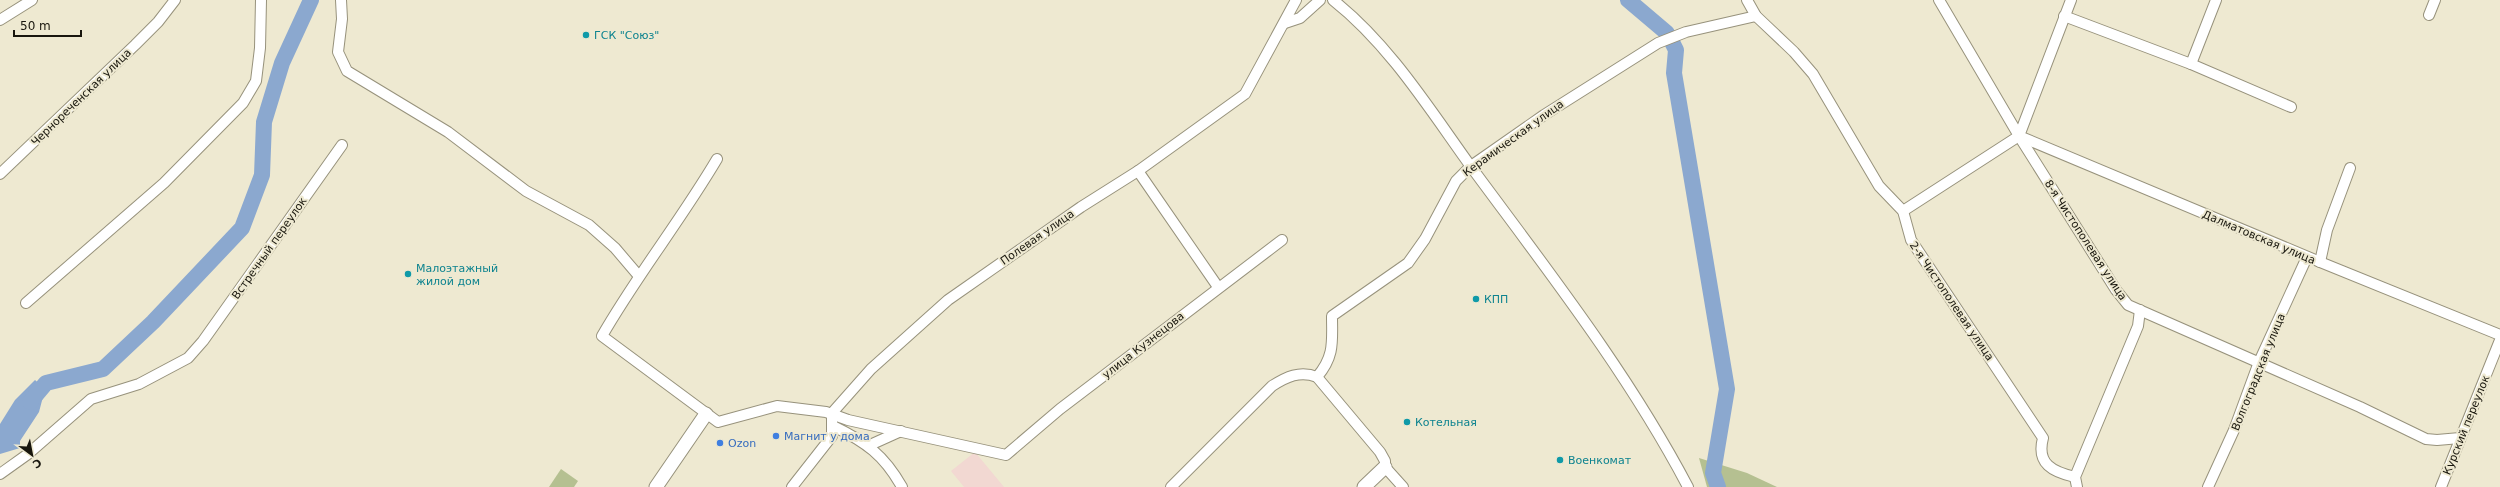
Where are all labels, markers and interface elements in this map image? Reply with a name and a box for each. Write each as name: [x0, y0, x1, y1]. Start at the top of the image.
scale bar: [14, 12, 81, 38]
text: 50 m: [20, 19, 51, 33]
place label: ГСК "Союз": [594, 29, 659, 42]
marker: ГСК "Союз": [581, 30, 591, 40]
street label: Чернореченская улица: [29, 46, 134, 149]
street label: Керамическая улица: [1460, 97, 1566, 179]
street label: 8-я Чистополевая улица: [2042, 178, 2129, 303]
street label: Встречный переулок: [229, 195, 310, 302]
street label: Полевая улица: [998, 207, 1077, 268]
street label: Далматовская улица: [2200, 208, 2317, 267]
street label: 2-я Чистополевая улица: [1907, 239, 1996, 363]
place label: Малоэтажный жилой дом: [416, 262, 498, 288]
marker: Малоэтажный жилой дом: [403, 269, 413, 279]
place label: КПП: [1484, 293, 1508, 306]
marker: КПП: [1471, 294, 1481, 304]
street label: улица Кузнецова: [1100, 309, 1187, 381]
street label: Волгоградская улица: [2229, 312, 2288, 433]
street label: Курский переулок: [2441, 373, 2493, 477]
place label: Котельная: [1415, 416, 1477, 429]
marker: Котельная: [1402, 417, 1412, 427]
place label: Магнит у дома: [784, 430, 870, 443]
marker: Магнит у дома: [771, 431, 781, 441]
north arrow: [12, 435, 52, 475]
place label: Ozon: [728, 437, 756, 450]
marker: Ozon: [715, 438, 725, 448]
place label: Военкомат: [1568, 454, 1632, 467]
text: С: [30, 455, 44, 471]
marker: Военкомат: [1555, 455, 1565, 465]

